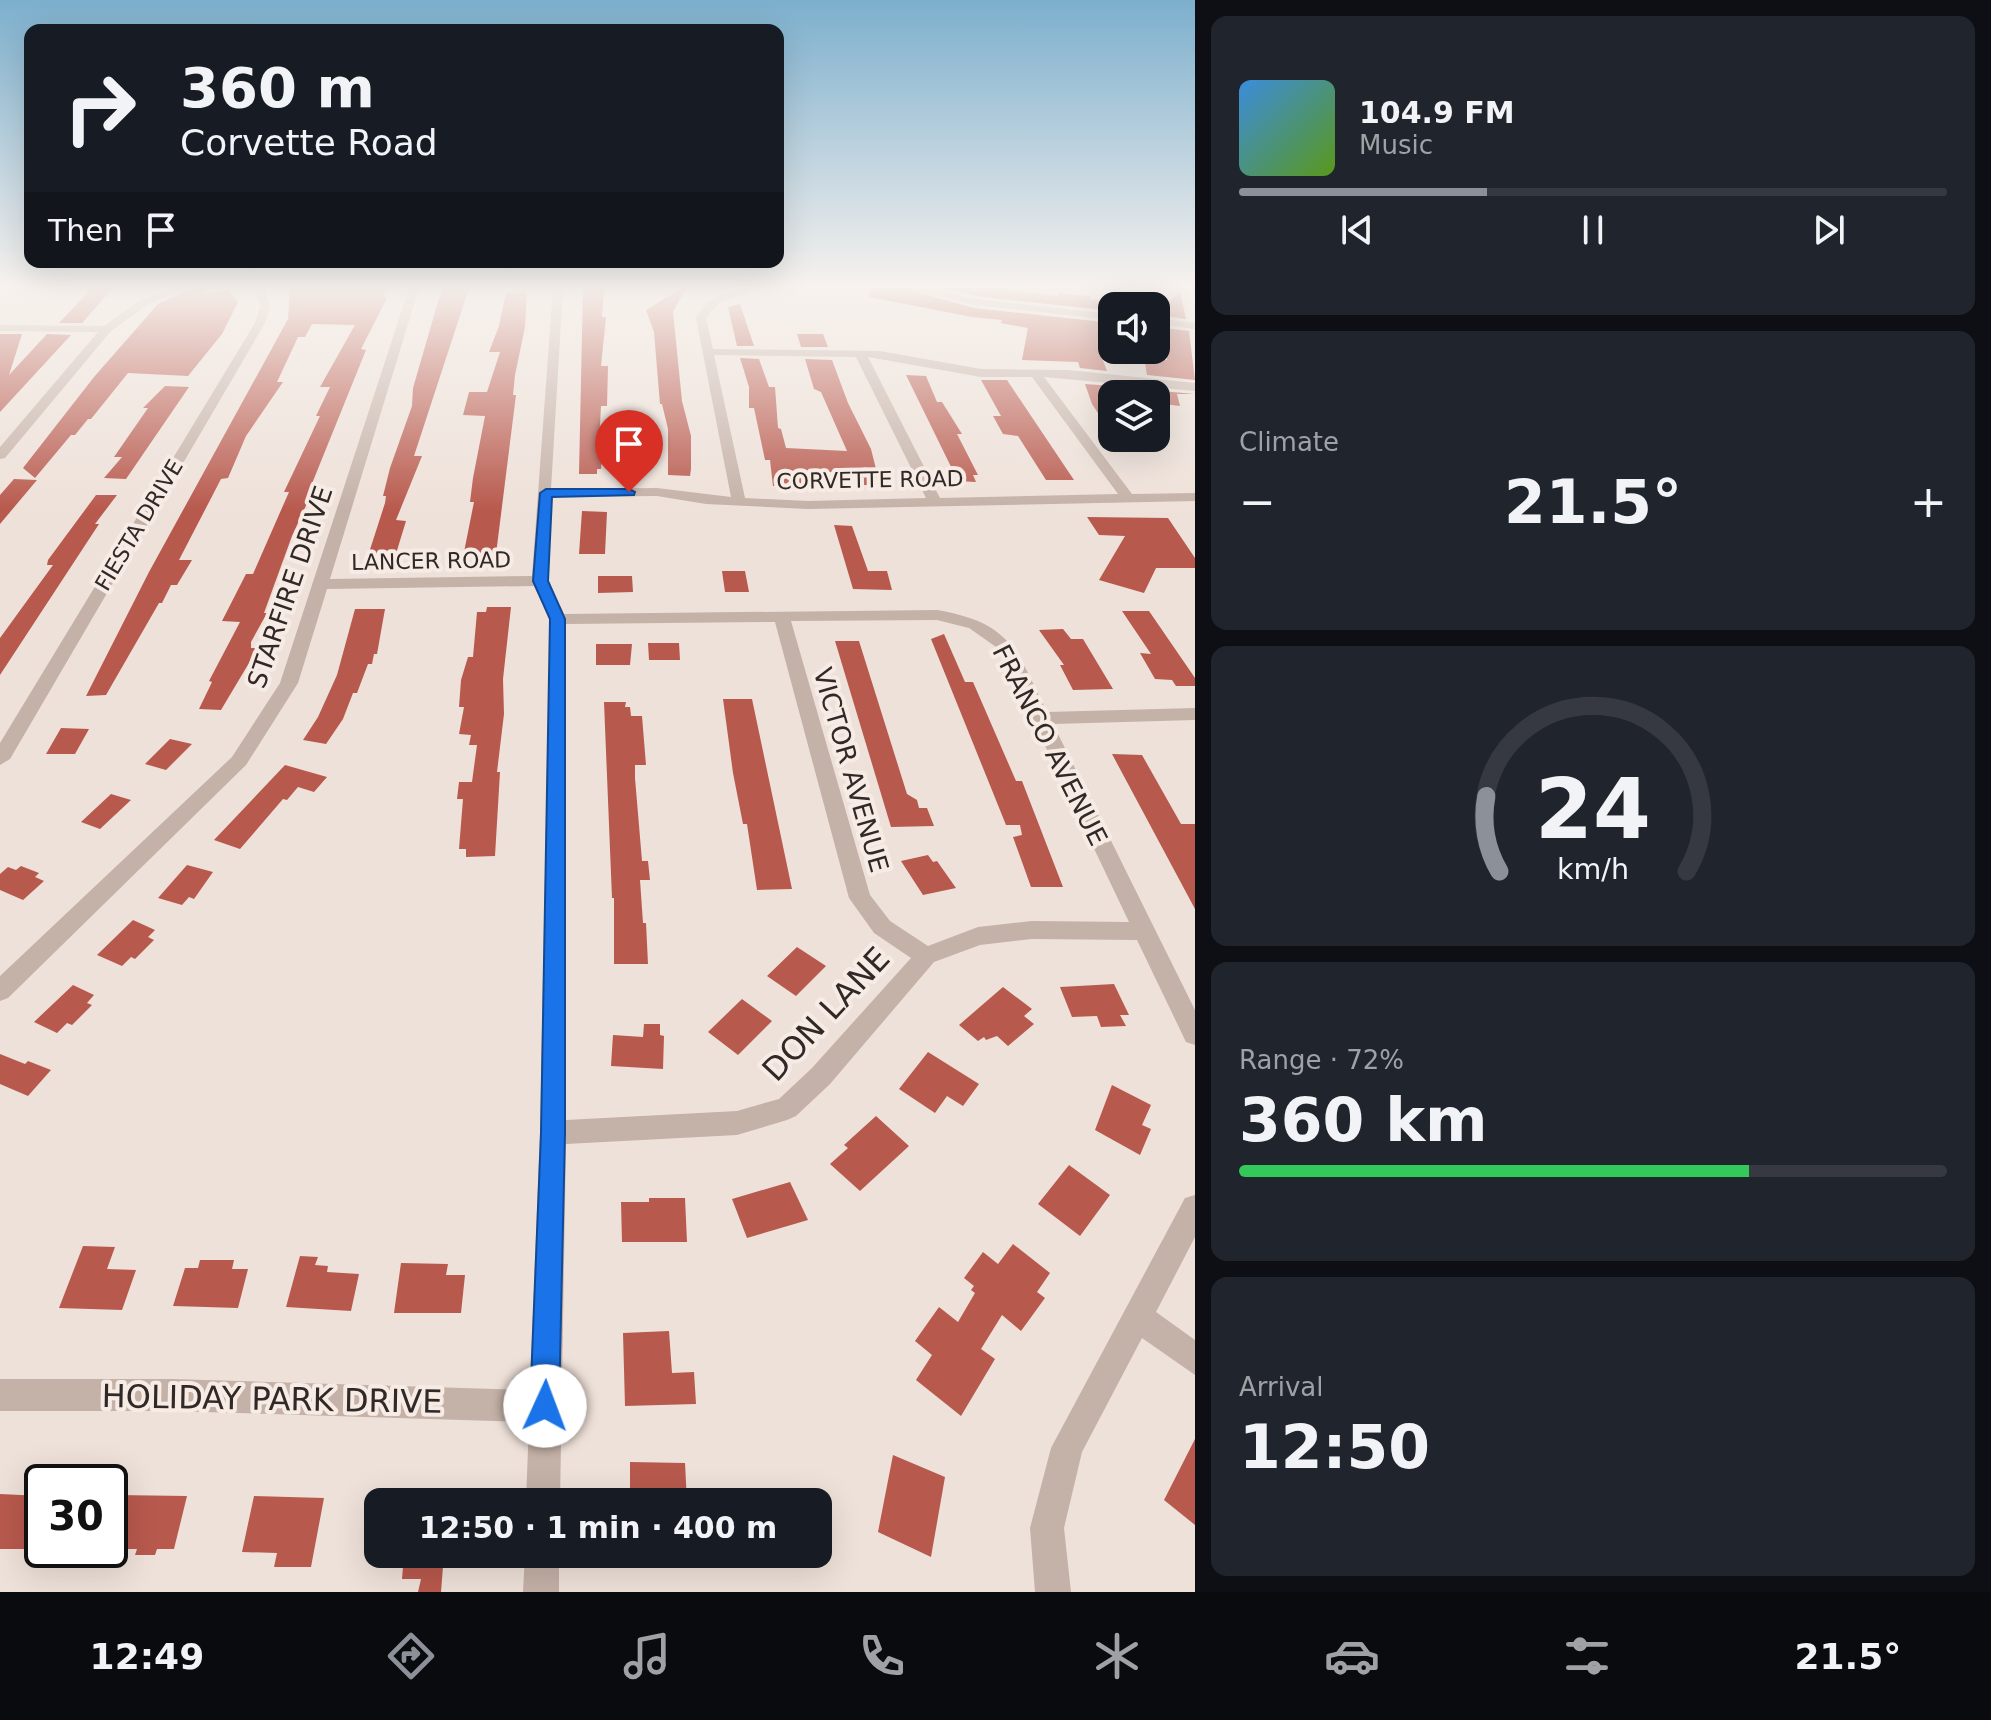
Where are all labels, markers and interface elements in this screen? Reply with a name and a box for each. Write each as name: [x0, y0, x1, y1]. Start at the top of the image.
text: 360 m: [180, 55, 375, 120]
icon: right: [48, 56, 152, 160]
text: 104.9 FM: [1359, 95, 1515, 130]
text: Corvette Road: [180, 122, 438, 163]
text: Music: [1359, 130, 1433, 160]
icon: arrive: [139, 208, 183, 252]
icon: previous: [1335, 208, 1379, 252]
icon: pause: [1571, 208, 1615, 252]
icon: next: [1807, 208, 1851, 252]
text: Then: [48, 213, 123, 248]
map controls: [1098, 292, 1170, 452]
button: sound: [1098, 292, 1170, 364]
button: layers: [1098, 380, 1170, 452]
pin: [595, 410, 663, 492]
icon: arrive: [607, 422, 651, 466]
text: Climate: [1239, 427, 1339, 457]
street label: FIESTA DRIVE: [90, 455, 188, 595]
street label: CORVETTE ROAD: [776, 466, 964, 494]
text: 21.5°: [1504, 467, 1682, 537]
text: −: [1239, 476, 1276, 527]
text: +: [1910, 476, 1947, 527]
street label: STARFIRE DRIVE: [241, 482, 339, 692]
street label: LANCER ROAD: [351, 547, 511, 575]
street label: FRANCO AVENUE: [986, 640, 1114, 850]
street label: VICTOR AVENUE: [807, 664, 895, 876]
text: 24: [1535, 761, 1651, 858]
text: km/h: [1557, 852, 1629, 886]
street label: DON LANE: [755, 939, 897, 1089]
text: Range · 72%: [1239, 1045, 1404, 1075]
text: 360 km: [1239, 1085, 1488, 1155]
position arrow: [503, 1364, 587, 1448]
text: Arrival: [1239, 1372, 1323, 1402]
street label: HOLIDAY PARK DRIVE: [101, 1377, 443, 1421]
text: 12:50: [1239, 1412, 1430, 1482]
speed limit sign: 30: [24, 1464, 128, 1568]
text: 12:50 · 1 min · 400 m: [419, 1510, 777, 1545]
icon: directions: [383, 1628, 439, 1684]
icon: music: [619, 1628, 675, 1684]
icon: phone: [854, 1628, 910, 1684]
icon: climate: [1089, 1628, 1145, 1684]
icon: car: [1324, 1628, 1380, 1684]
icon: filters: [1559, 1628, 1615, 1684]
text: 12:49: [90, 1636, 204, 1677]
text: 21.5°: [1795, 1636, 1901, 1677]

